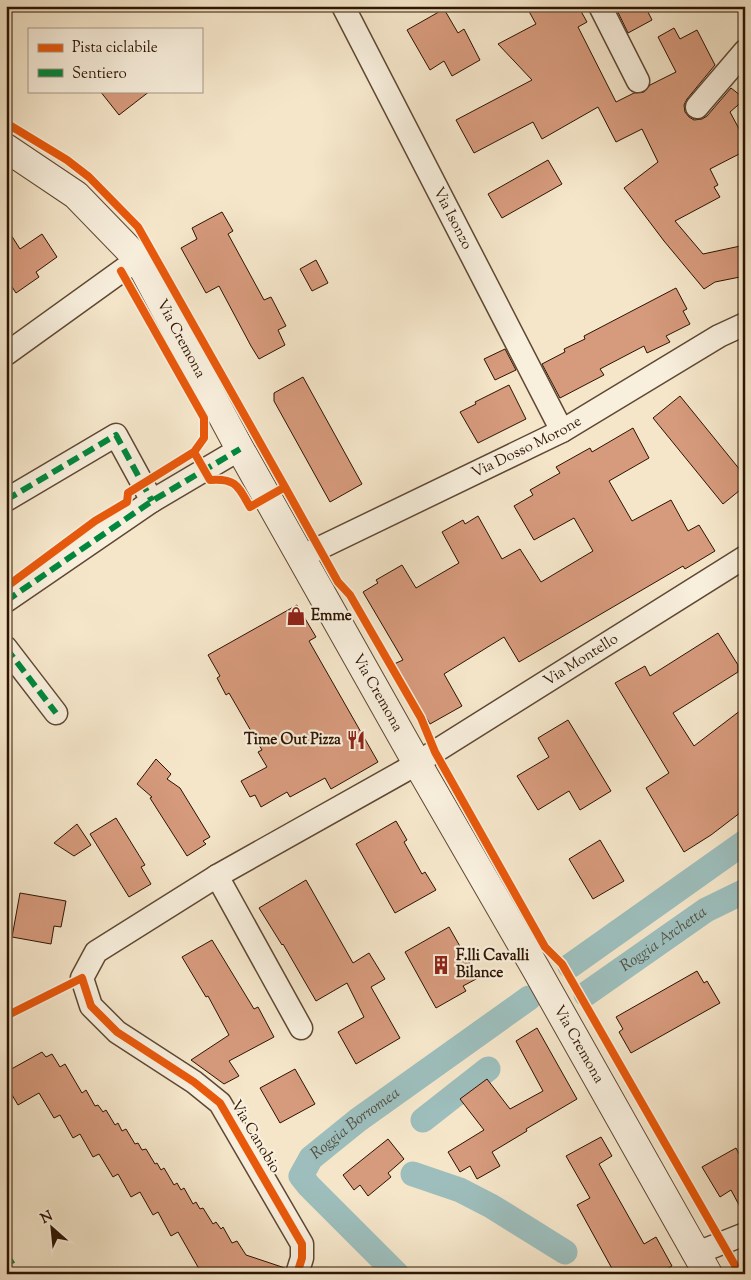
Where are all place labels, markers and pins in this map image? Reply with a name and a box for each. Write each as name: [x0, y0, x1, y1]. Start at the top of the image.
shop icon: Emme: [285, 605, 307, 627]
place label: Emme: [311, 606, 352, 627]
restaurant icon: Time Out Pizza: [345, 729, 367, 751]
place label: Time Out Pizza: [244, 730, 341, 751]
place label: F.lli Cavalli Bilance: [456, 946, 530, 984]
building icon: F.lli Cavalli Bilance: [430, 954, 452, 976]

